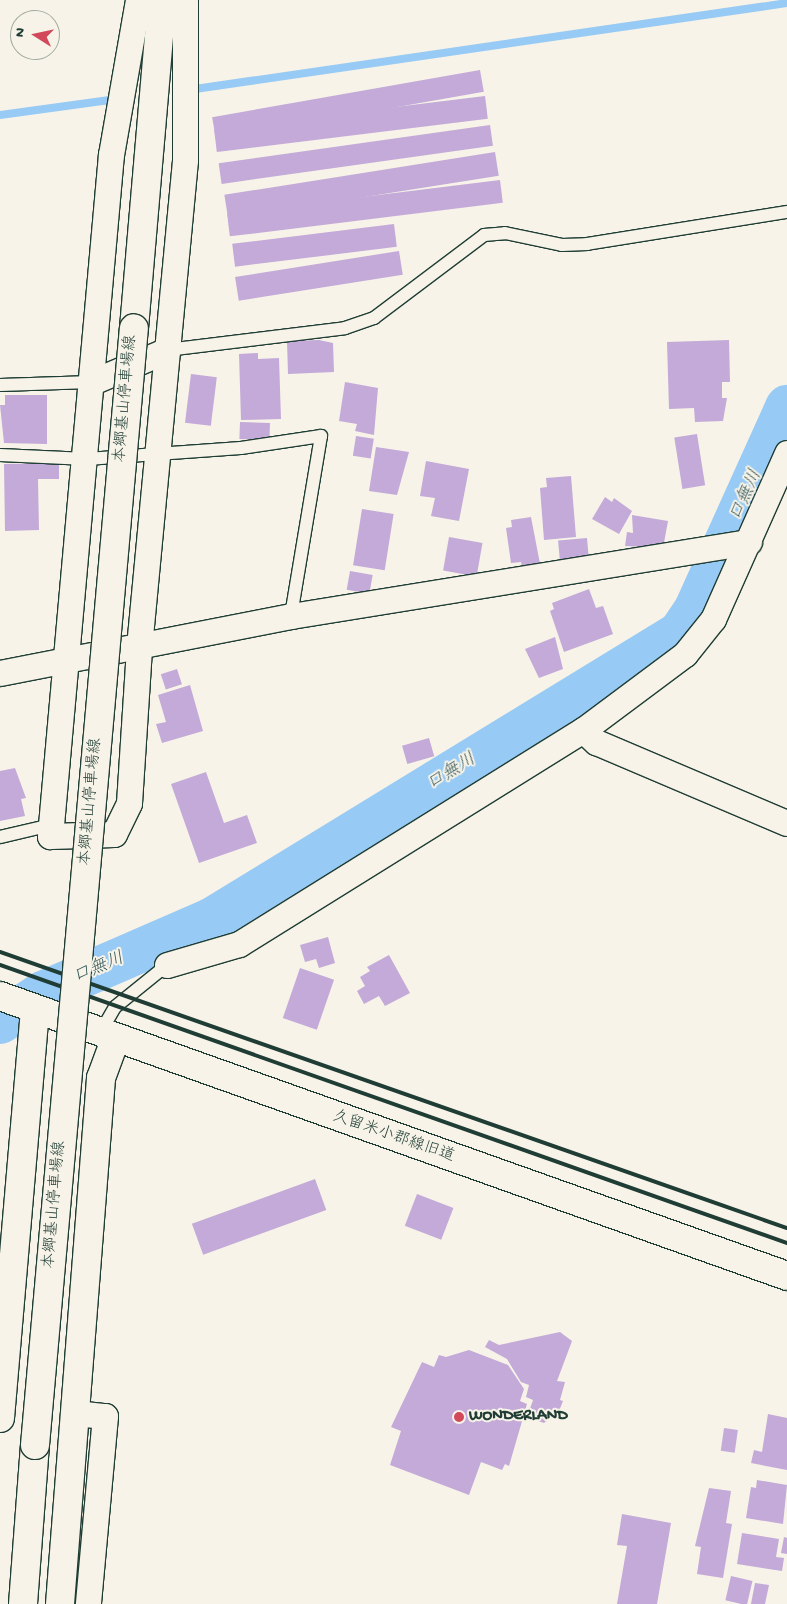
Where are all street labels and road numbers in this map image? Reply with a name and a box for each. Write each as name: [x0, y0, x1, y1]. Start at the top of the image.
street label: 本郷基山停車場線: [112, 334, 142, 464]
street label: 本郷基山停車場線: [77, 737, 107, 867]
street label: 久留米小郡線旧道: [329, 1108, 457, 1168]
street label: 本郷基山停車場線: [41, 1140, 71, 1270]

